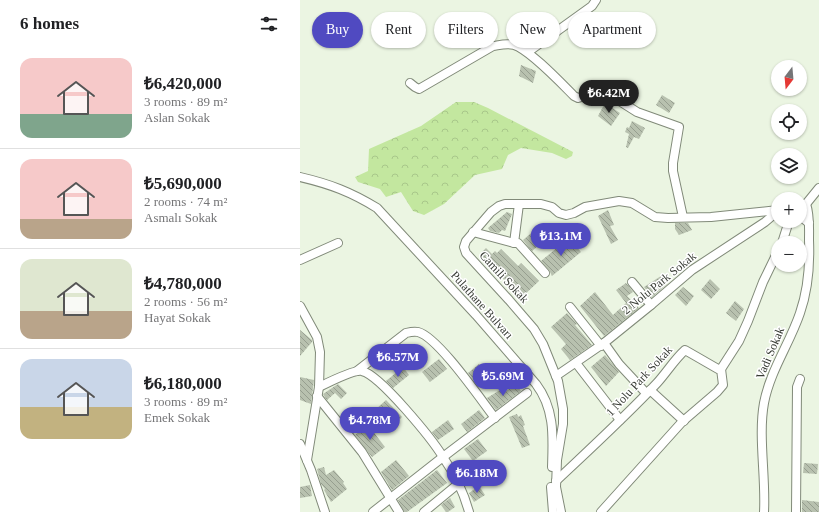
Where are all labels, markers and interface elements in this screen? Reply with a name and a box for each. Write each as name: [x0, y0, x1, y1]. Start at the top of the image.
chip: Buy: [312, 12, 363, 48]
chip: Rent: [371, 12, 426, 48]
chip: Filters: [434, 12, 498, 48]
chip: New: [506, 12, 560, 48]
chip: Apartment: [568, 12, 656, 48]
icon: filters: [258, 13, 280, 35]
text: 6 homes: [20, 14, 79, 33]
north arrow: [771, 60, 807, 96]
map controls: [771, 60, 807, 272]
icon: home: [52, 74, 100, 122]
text: ₺6,420,000: [144, 74, 222, 93]
pin: ₺6.42M: [576, 80, 642, 114]
text: ₺6.42M: [588, 85, 630, 100]
text: 3 rooms · 89 m²: [144, 94, 227, 109]
button: locate: [771, 104, 807, 140]
text: Aslan Sokak: [144, 110, 210, 125]
button: layers: [771, 148, 807, 184]
text: ₺5,690,000: [144, 174, 222, 193]
icon: home: [52, 175, 100, 223]
button: +: [771, 192, 807, 228]
text: 2 rooms · 74 m²: [144, 194, 227, 209]
text: Asmalı Sokak: [144, 210, 217, 225]
pin: ₺13.1M: [528, 223, 594, 257]
text: ₺13.1M: [540, 228, 582, 243]
button: −: [771, 236, 807, 272]
street label: Camili Sokak: [476, 248, 532, 306]
street label: 2 Nolu Park Sokak: [619, 249, 699, 317]
street label: Pulathane Bulvarı: [448, 268, 517, 342]
text: ₺4,780,000: [144, 274, 222, 293]
icon: home: [52, 275, 100, 323]
text: 2 rooms · 56 m²: [144, 294, 227, 309]
text: Hayat Sokak: [144, 310, 211, 325]
street label: Vadi Sokak: [753, 325, 787, 381]
street label: 1 Nolu Park Sokak: [603, 343, 675, 419]
pin: ₺6.57M: [365, 344, 431, 378]
text: ₺6.57M: [377, 349, 419, 364]
pin: ₺5.69M: [470, 363, 536, 397]
text: ₺5.69M: [482, 368, 524, 383]
text: ₺6,180,000: [144, 374, 222, 393]
icon: home: [52, 375, 100, 423]
text: 3 rooms · 89 m²: [144, 394, 227, 409]
pin: ₺4.78M: [337, 407, 403, 441]
text: Emek Sokak: [144, 410, 210, 425]
text: ₺4.78M: [349, 412, 391, 427]
pin: ₺6.18M: [444, 460, 510, 494]
text: ₺6.18M: [456, 465, 498, 480]

